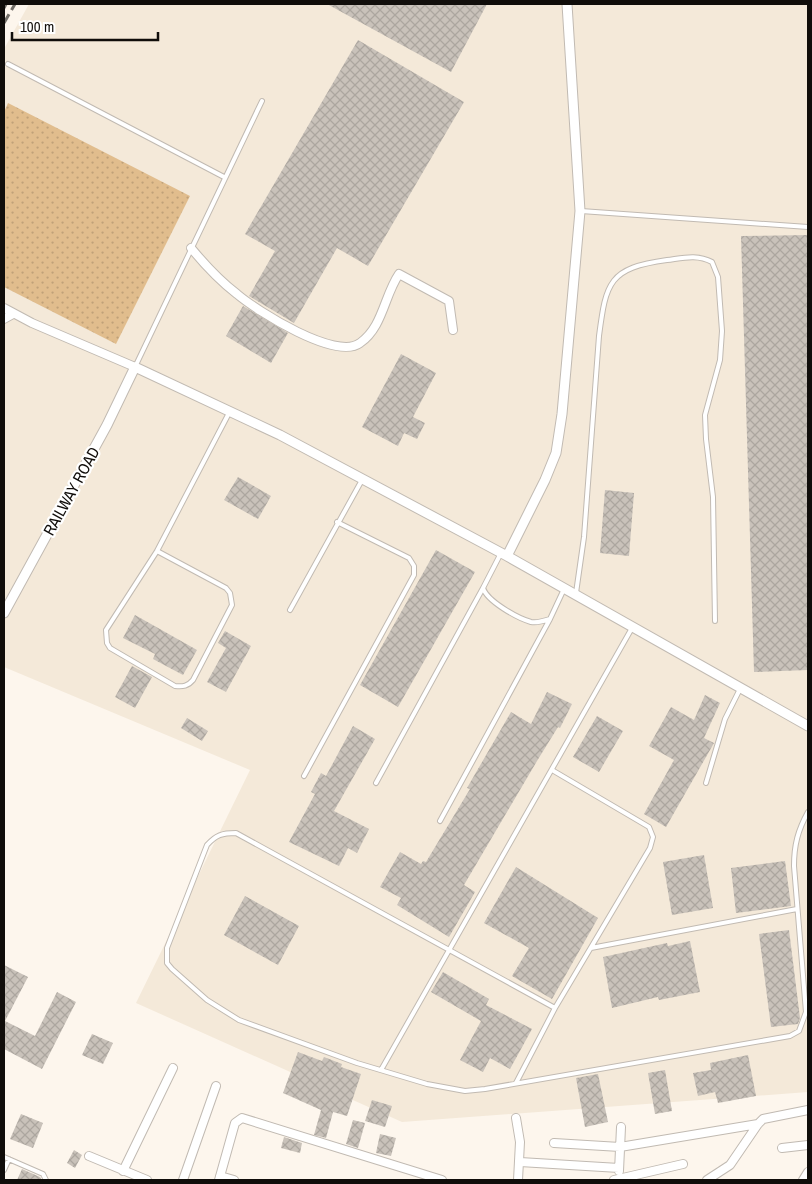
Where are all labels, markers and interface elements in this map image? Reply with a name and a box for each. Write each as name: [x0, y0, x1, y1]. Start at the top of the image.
scale bar: [12, 10, 159, 42]
text: 100 m: [20, 16, 54, 37]
street label: RAILWAY ROAD: [38, 443, 104, 539]

